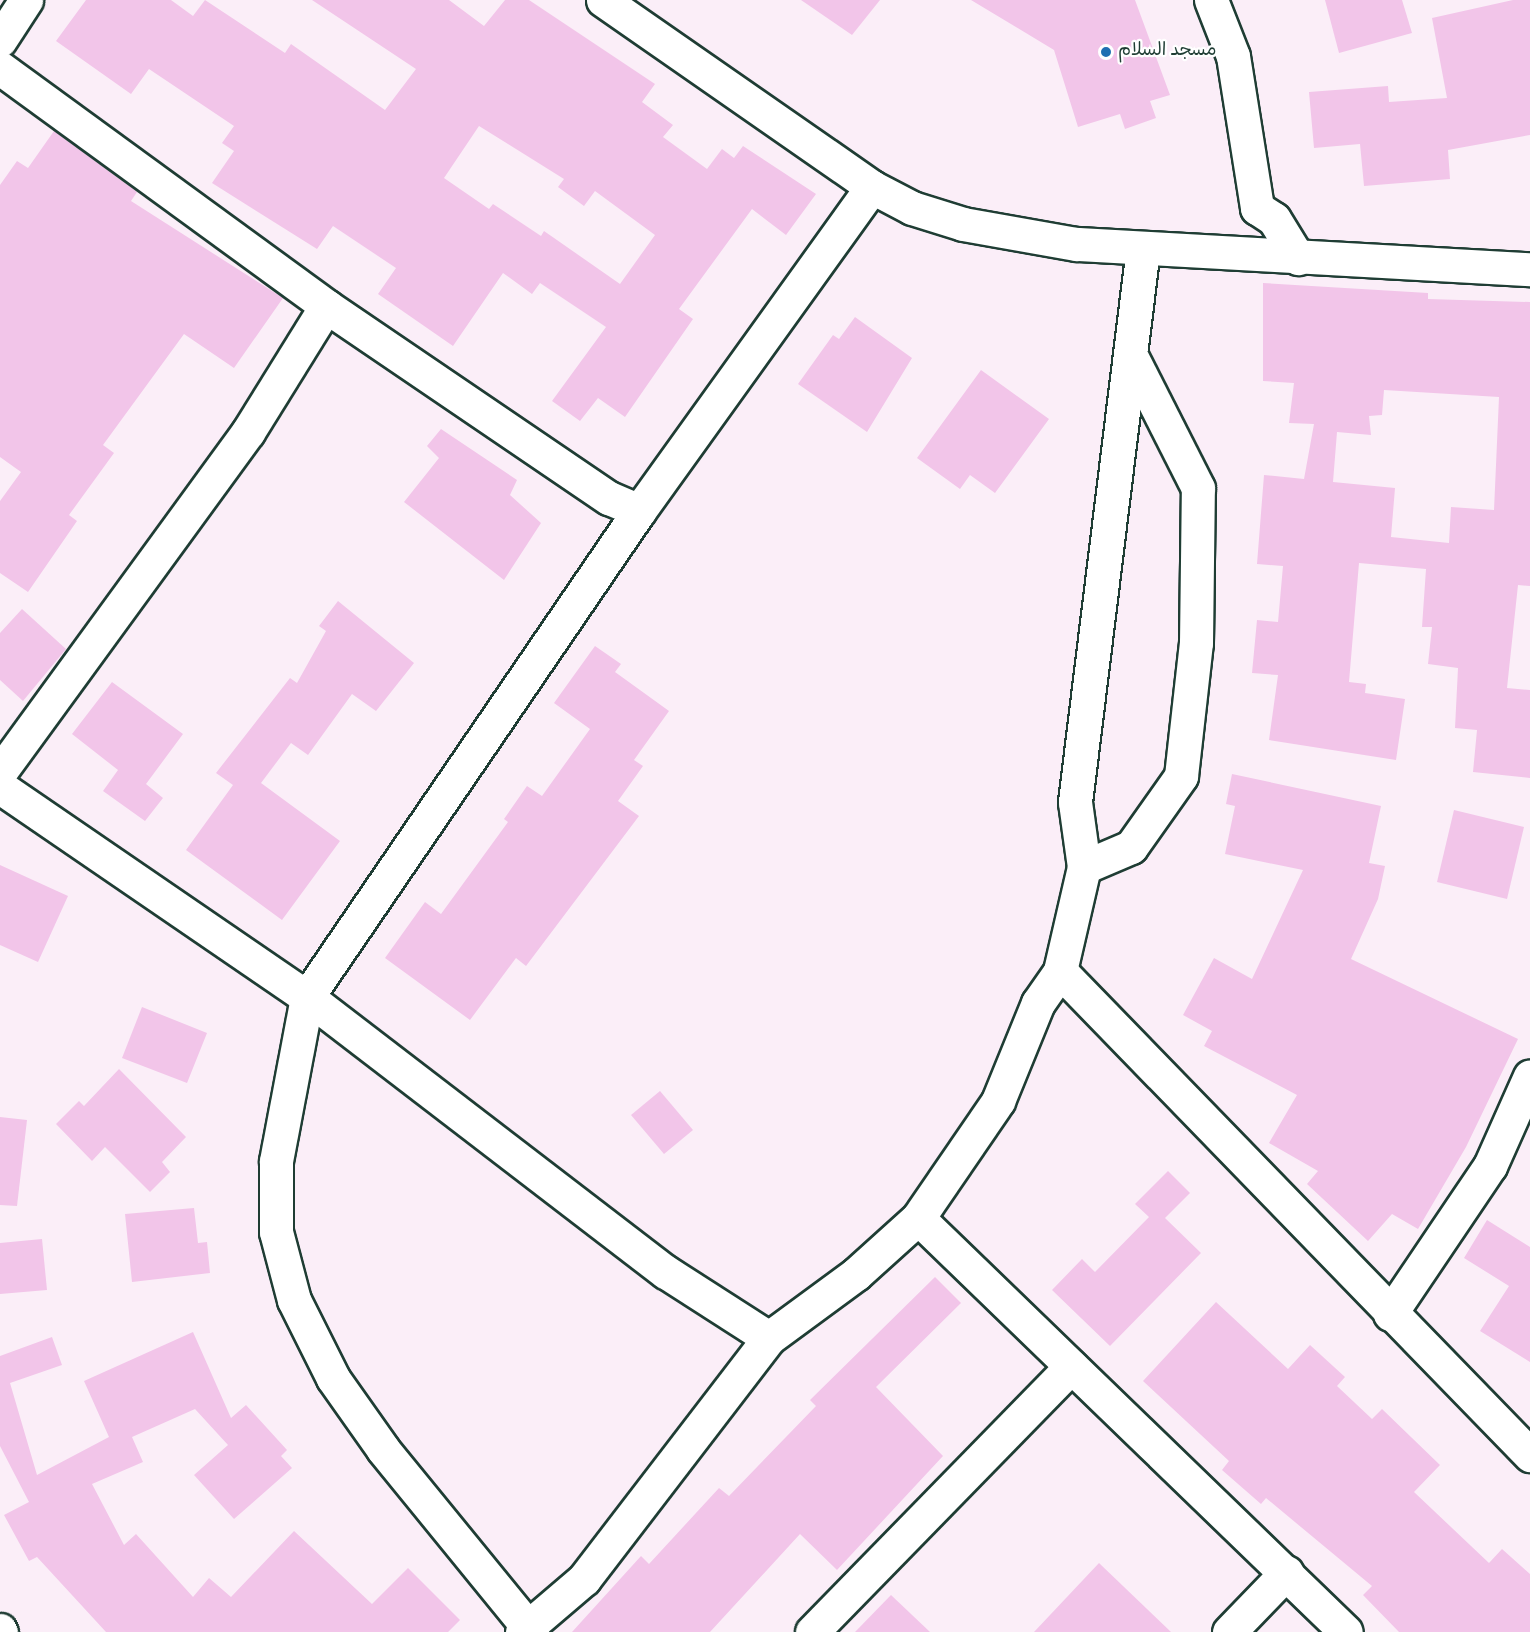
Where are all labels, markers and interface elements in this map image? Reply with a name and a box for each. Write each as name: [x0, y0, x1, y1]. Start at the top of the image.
place label: مسجد السلام: [1118, 41, 1217, 63]
marker: مسجد السلام: [1099, 45, 1113, 59]

